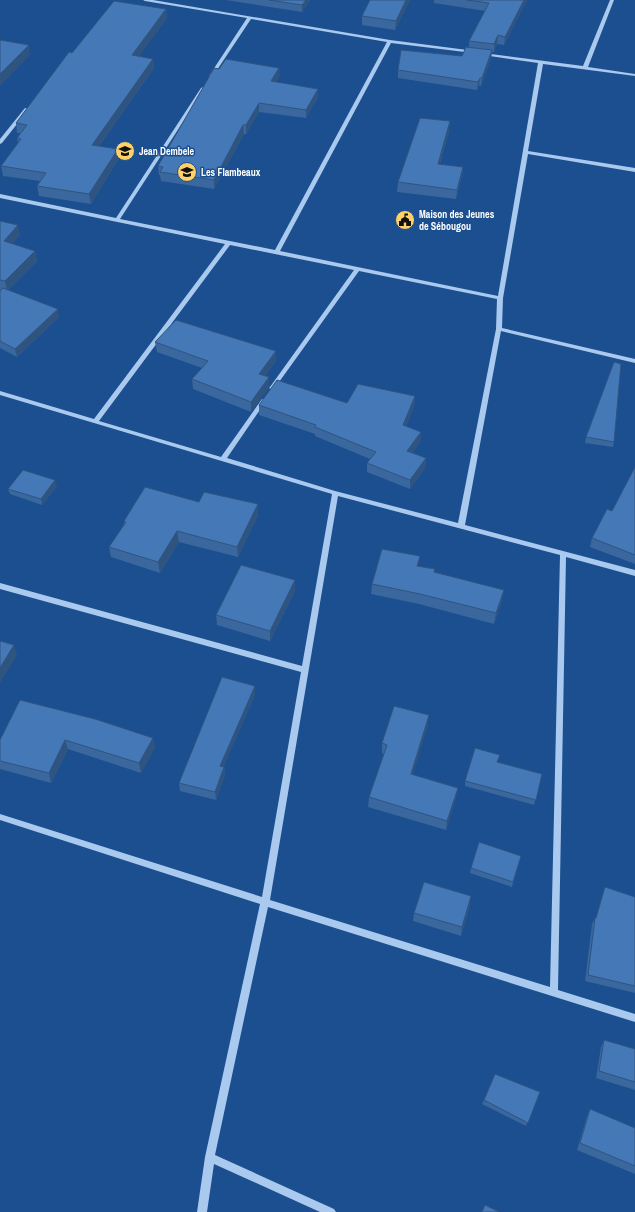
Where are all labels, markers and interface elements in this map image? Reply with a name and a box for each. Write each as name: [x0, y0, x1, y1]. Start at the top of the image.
school or university icon: Jean Dembele: [114, 140, 136, 162]
place label: Jean Dembele: [139, 145, 195, 158]
school or university icon: Les Flambeaux: [176, 161, 198, 183]
place label: Les Flambeaux: [201, 166, 261, 179]
place label: Maison des Jeunes de Sébougou: [419, 208, 495, 233]
public building icon: Maison des Jeunes de Sébougou: [394, 209, 416, 231]

